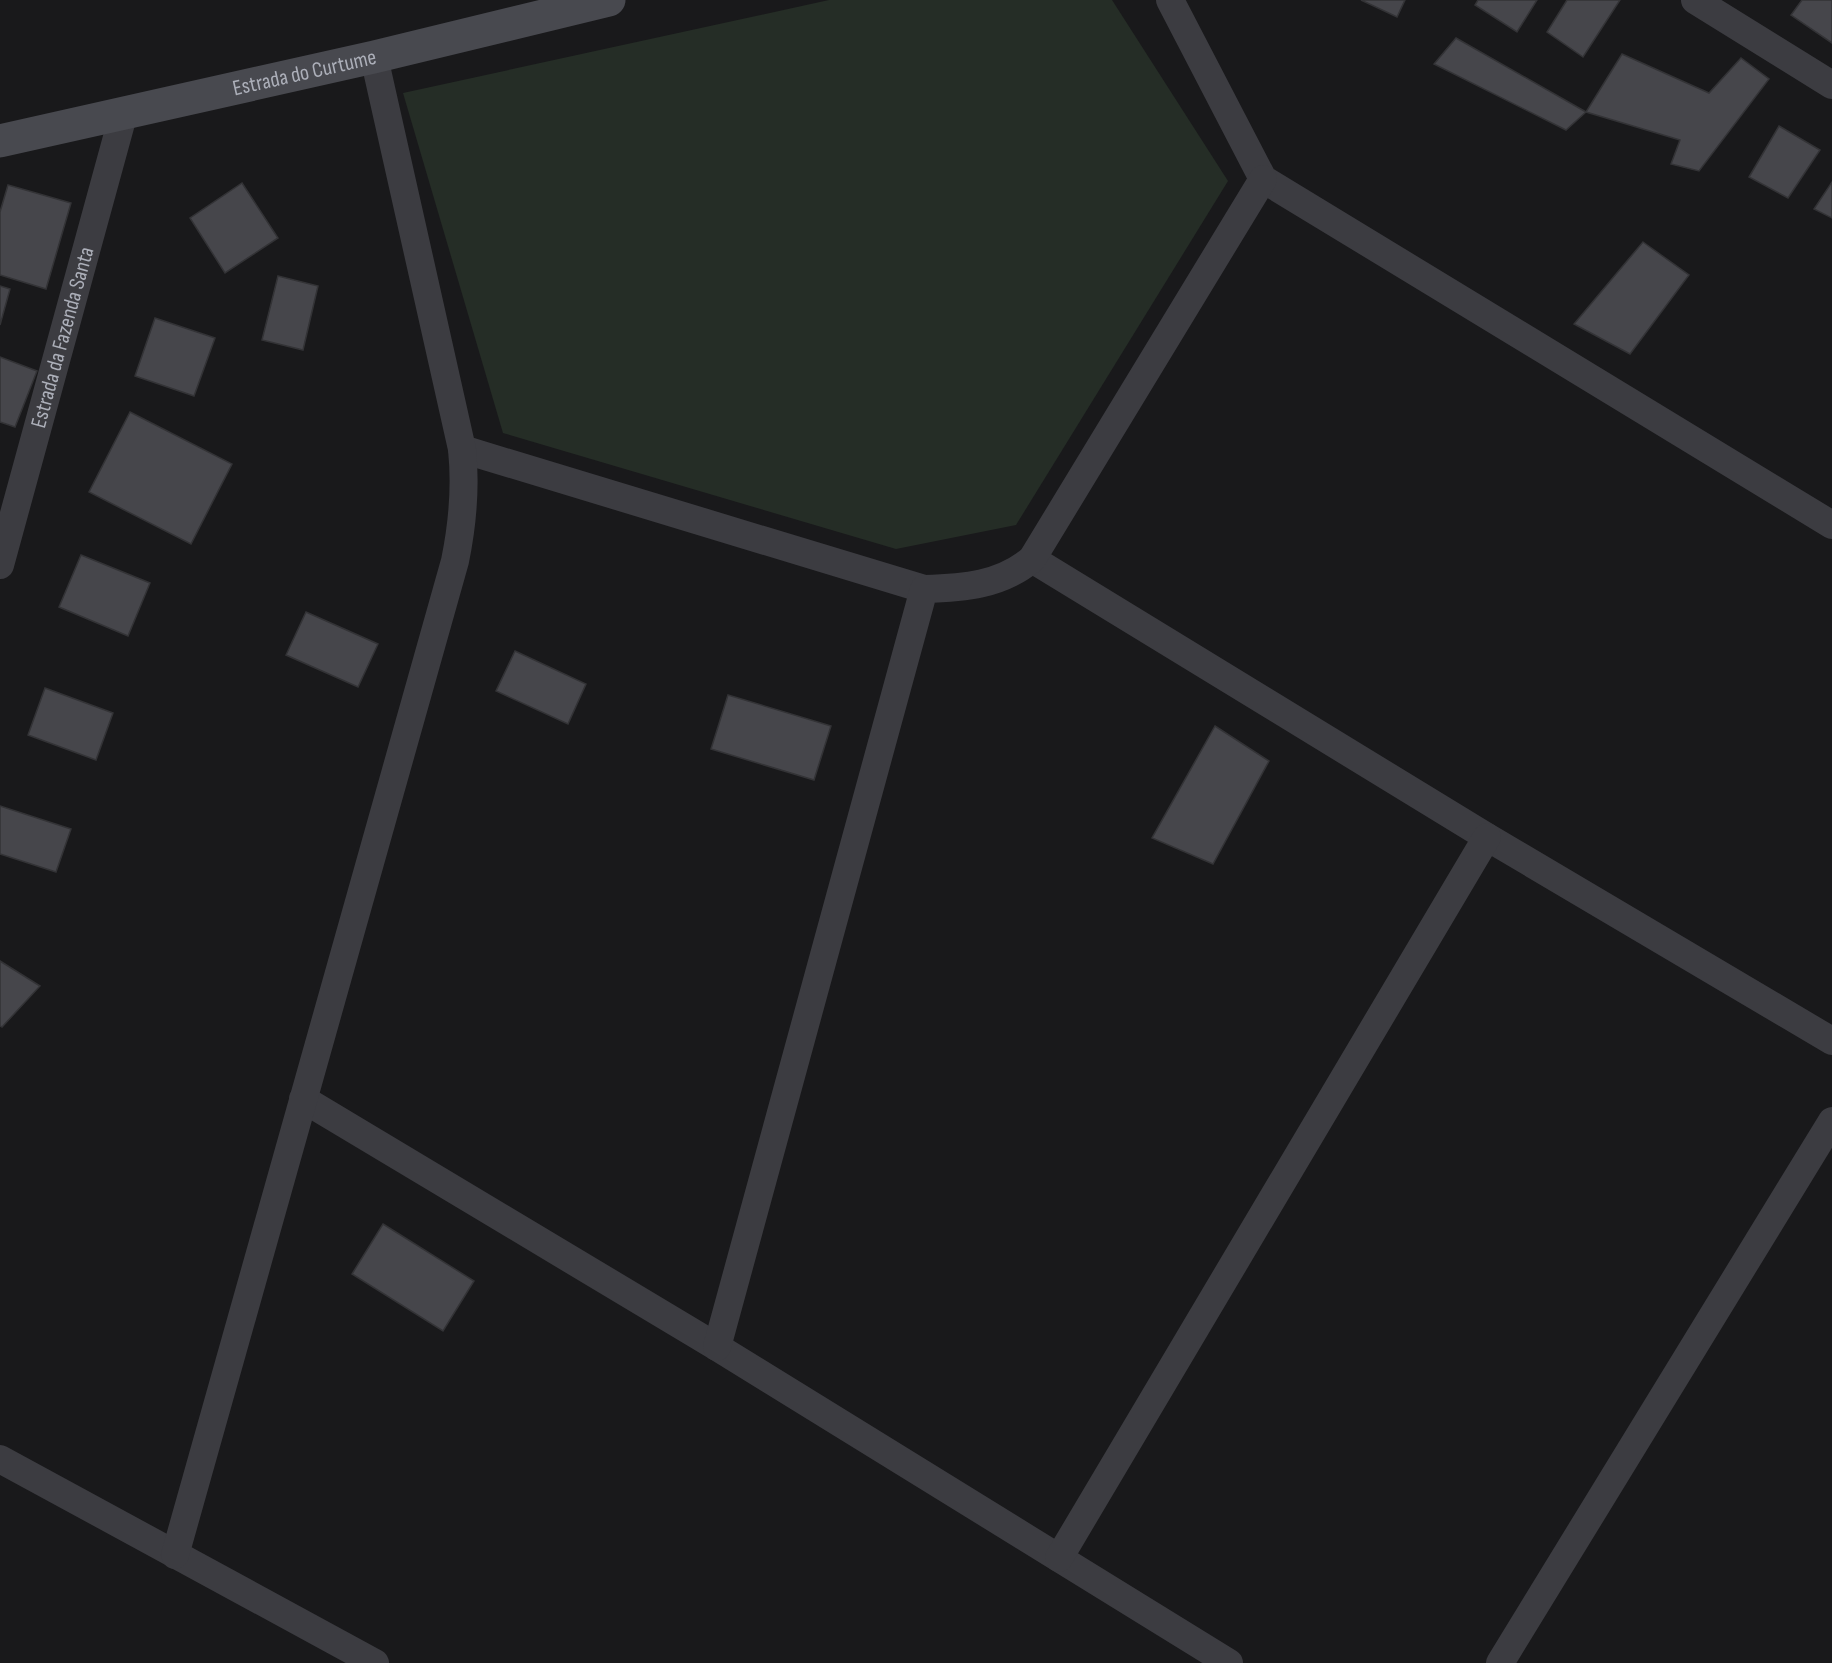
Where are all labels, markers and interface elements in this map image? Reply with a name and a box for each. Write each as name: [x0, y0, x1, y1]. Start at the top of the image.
street label: Estrada do Curtume: [230, 43, 379, 102]
street label: Estrada da Fazenda Santa: [25, 244, 100, 431]

